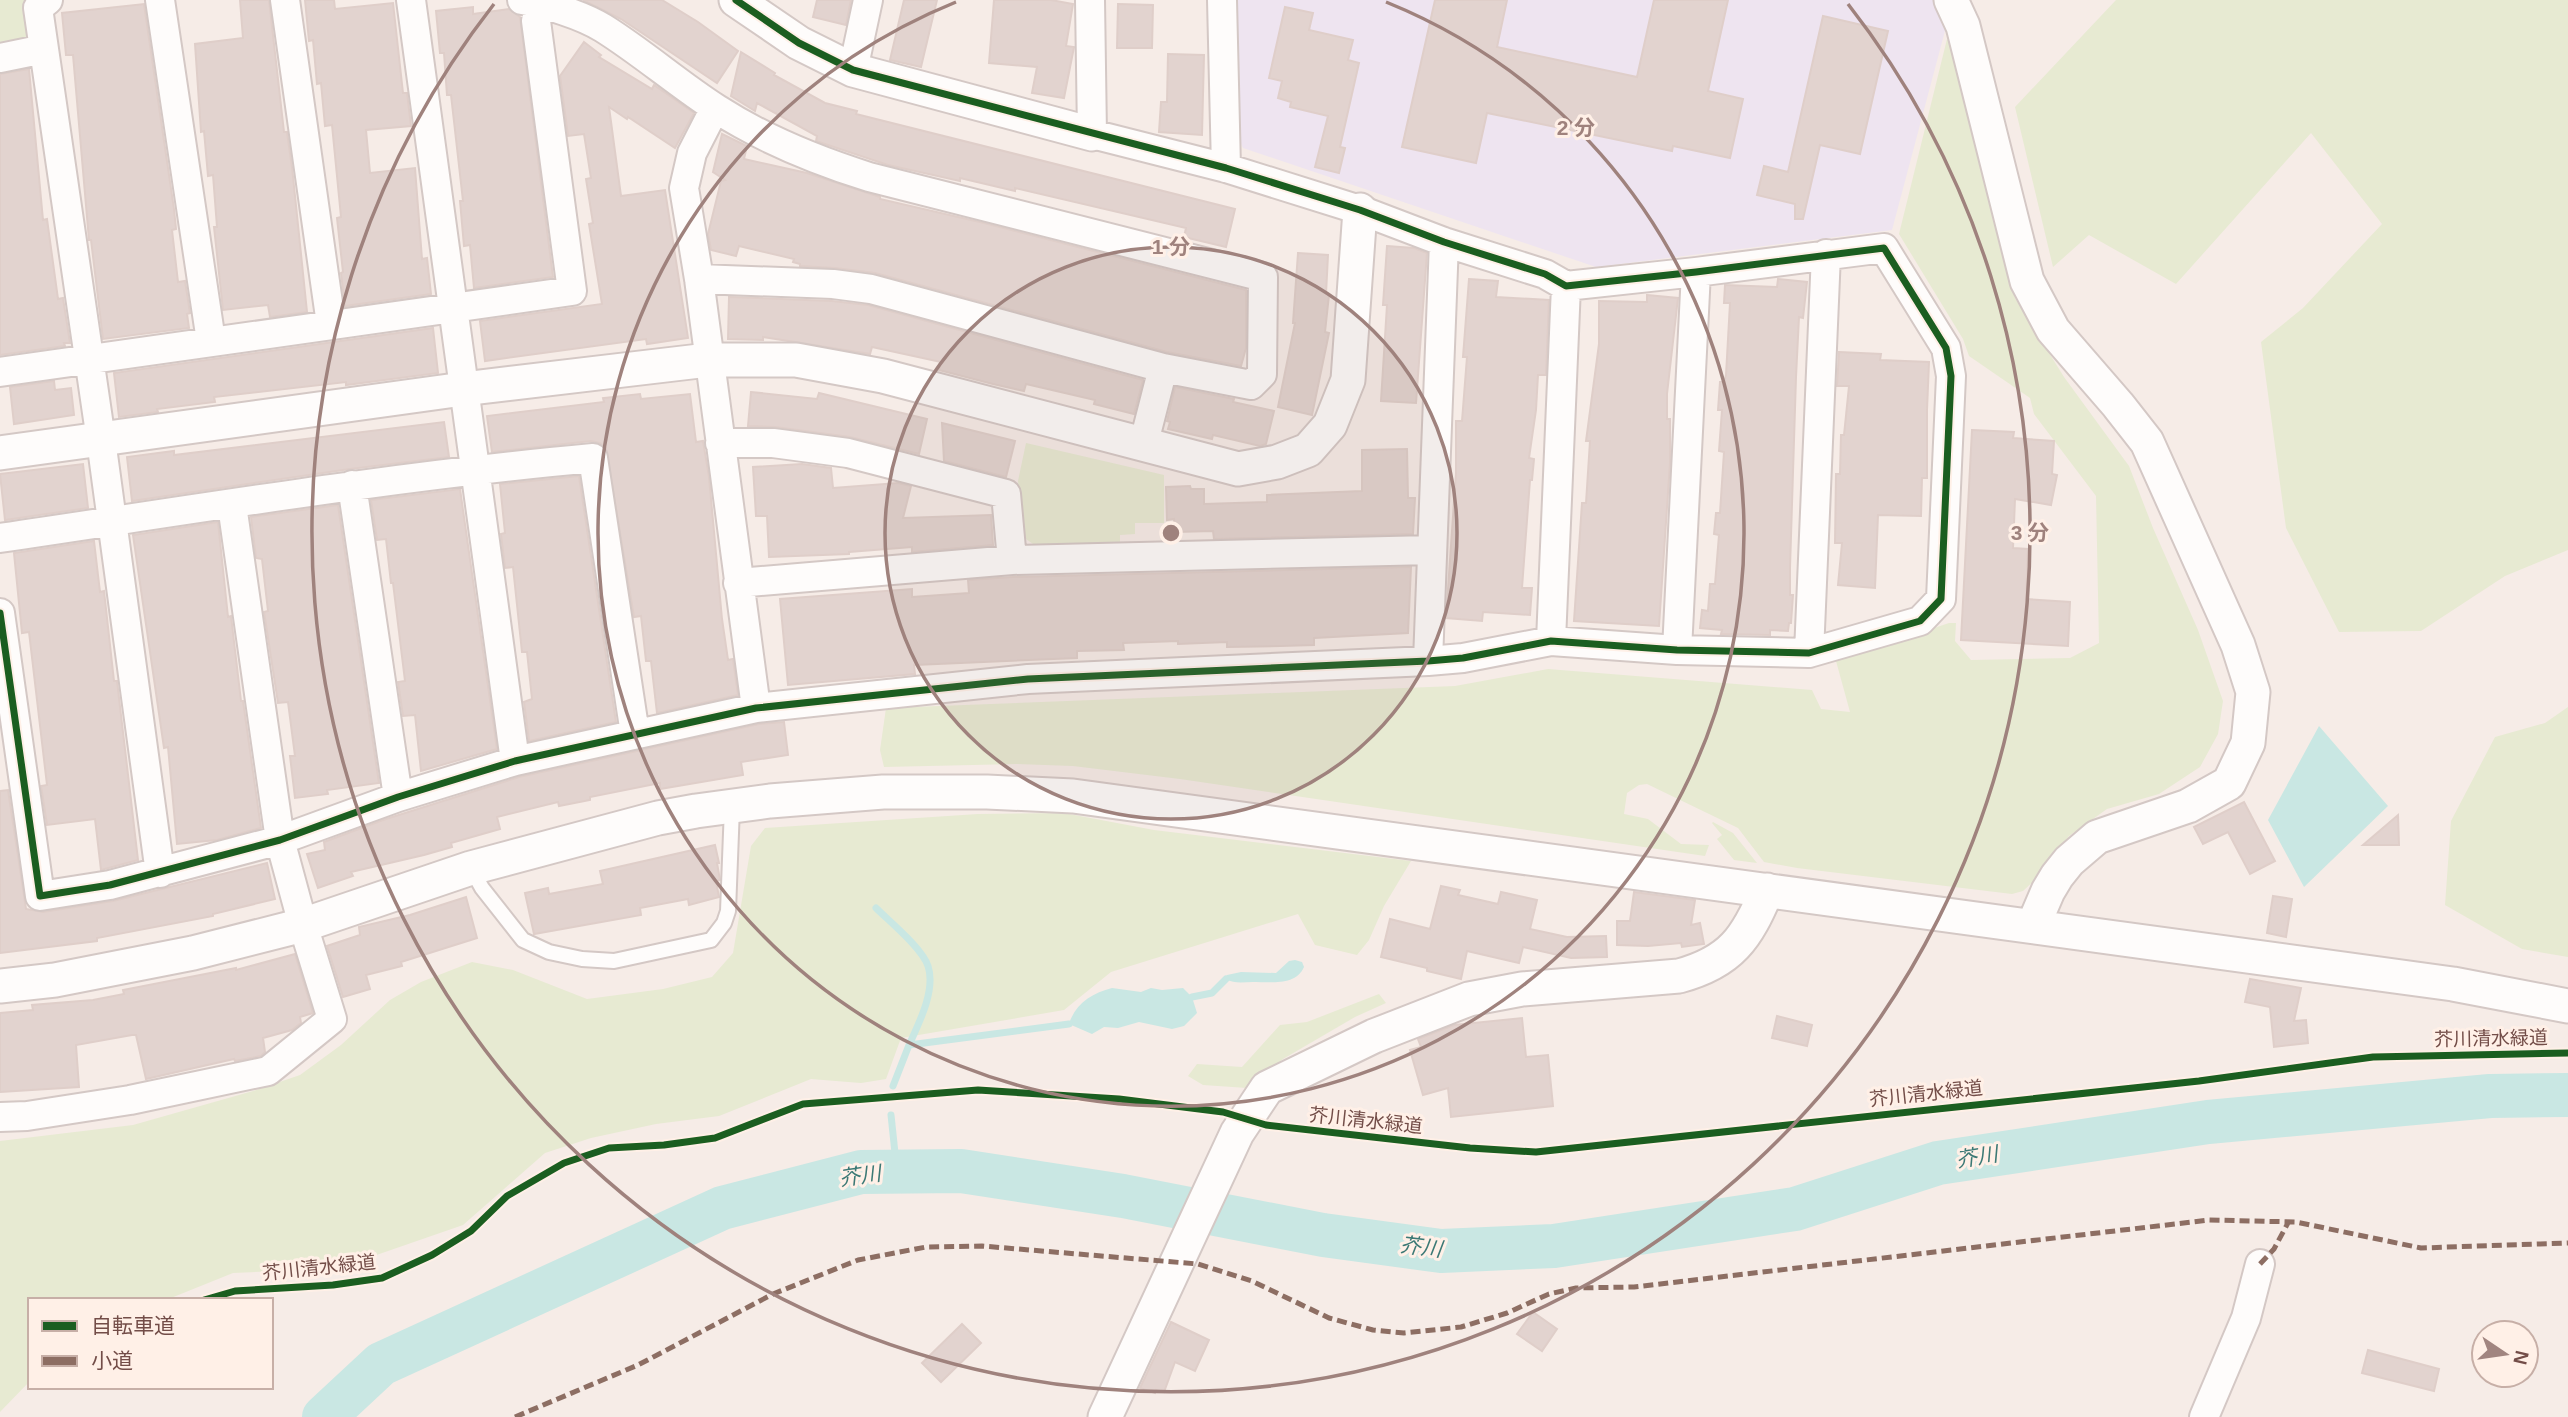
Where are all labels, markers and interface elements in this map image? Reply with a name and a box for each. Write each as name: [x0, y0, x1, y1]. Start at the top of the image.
text: 2 分: [1557, 116, 1595, 139]
text: 1 分: [1152, 235, 1190, 258]
centre of rings: [1159, 521, 1183, 545]
text: 3 分: [2011, 521, 2049, 544]
street label: 芥川清水緑道: [2434, 1027, 2548, 1050]
street label: 芥川清水緑道: [1868, 1077, 1984, 1110]
street label: 芥川清水緑道: [1308, 1104, 1424, 1137]
water label: 芥川: [1954, 1142, 2001, 1171]
water label: 芥川: [838, 1161, 884, 1190]
water label: 芥川: [1399, 1233, 1445, 1261]
street label: 芥川清水緑道: [261, 1251, 377, 1284]
legend: [28, 1298, 273, 1389]
text: 自転車道: [91, 1314, 175, 1337]
north arrow: [2470, 1319, 2540, 1389]
text: 小道: [91, 1349, 133, 1372]
text: N: [2509, 1349, 2533, 1367]

